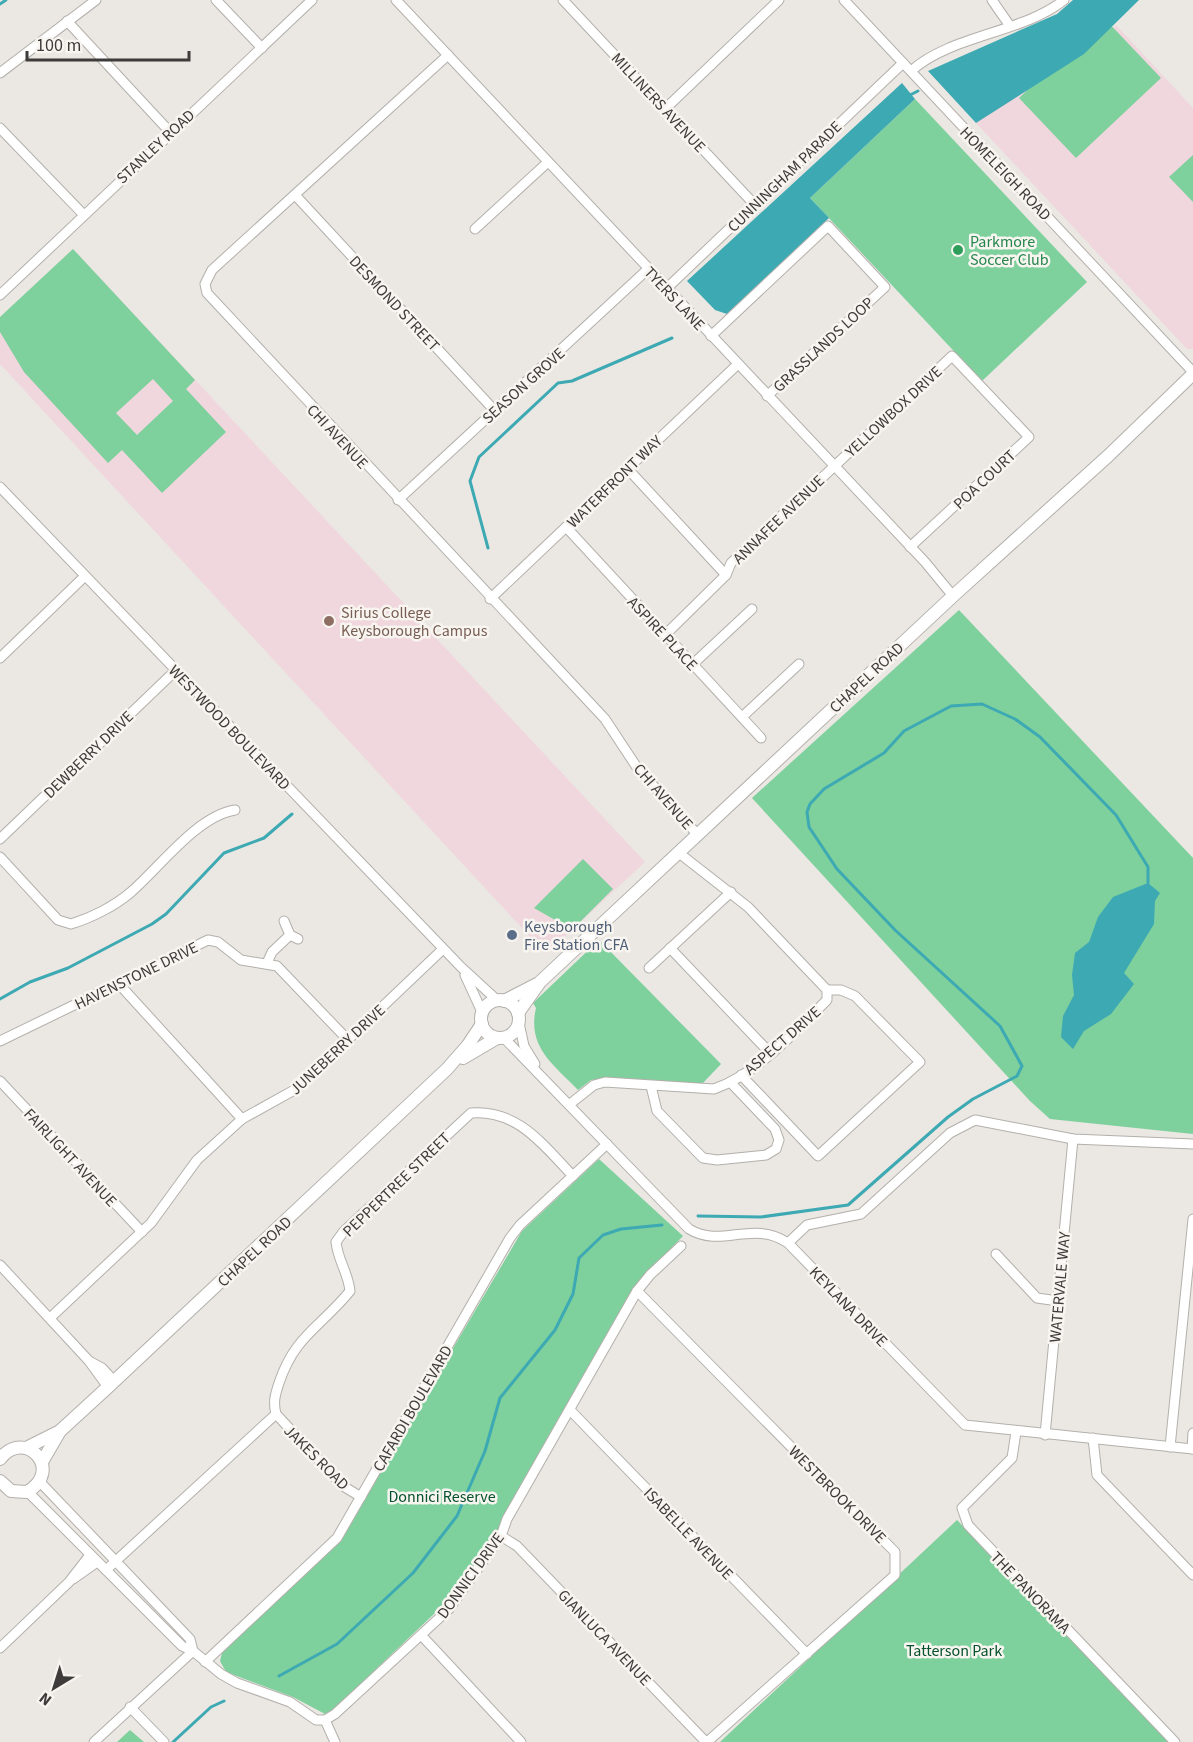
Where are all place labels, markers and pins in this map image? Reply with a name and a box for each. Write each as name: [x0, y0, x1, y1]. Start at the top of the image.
place label: Parkmore Soccer Club: [970, 231, 1049, 271]
marker: Parkmore Soccer Club: [951, 243, 965, 257]
place label: Sirius College Keysborough Campus: [341, 602, 488, 642]
marker: Sirius College Keysborough Campus: [322, 614, 336, 628]
place label: Keysborough Fire Station CFA: [524, 916, 629, 956]
marker: Keysborough Fire Station CFA: [505, 928, 519, 942]

